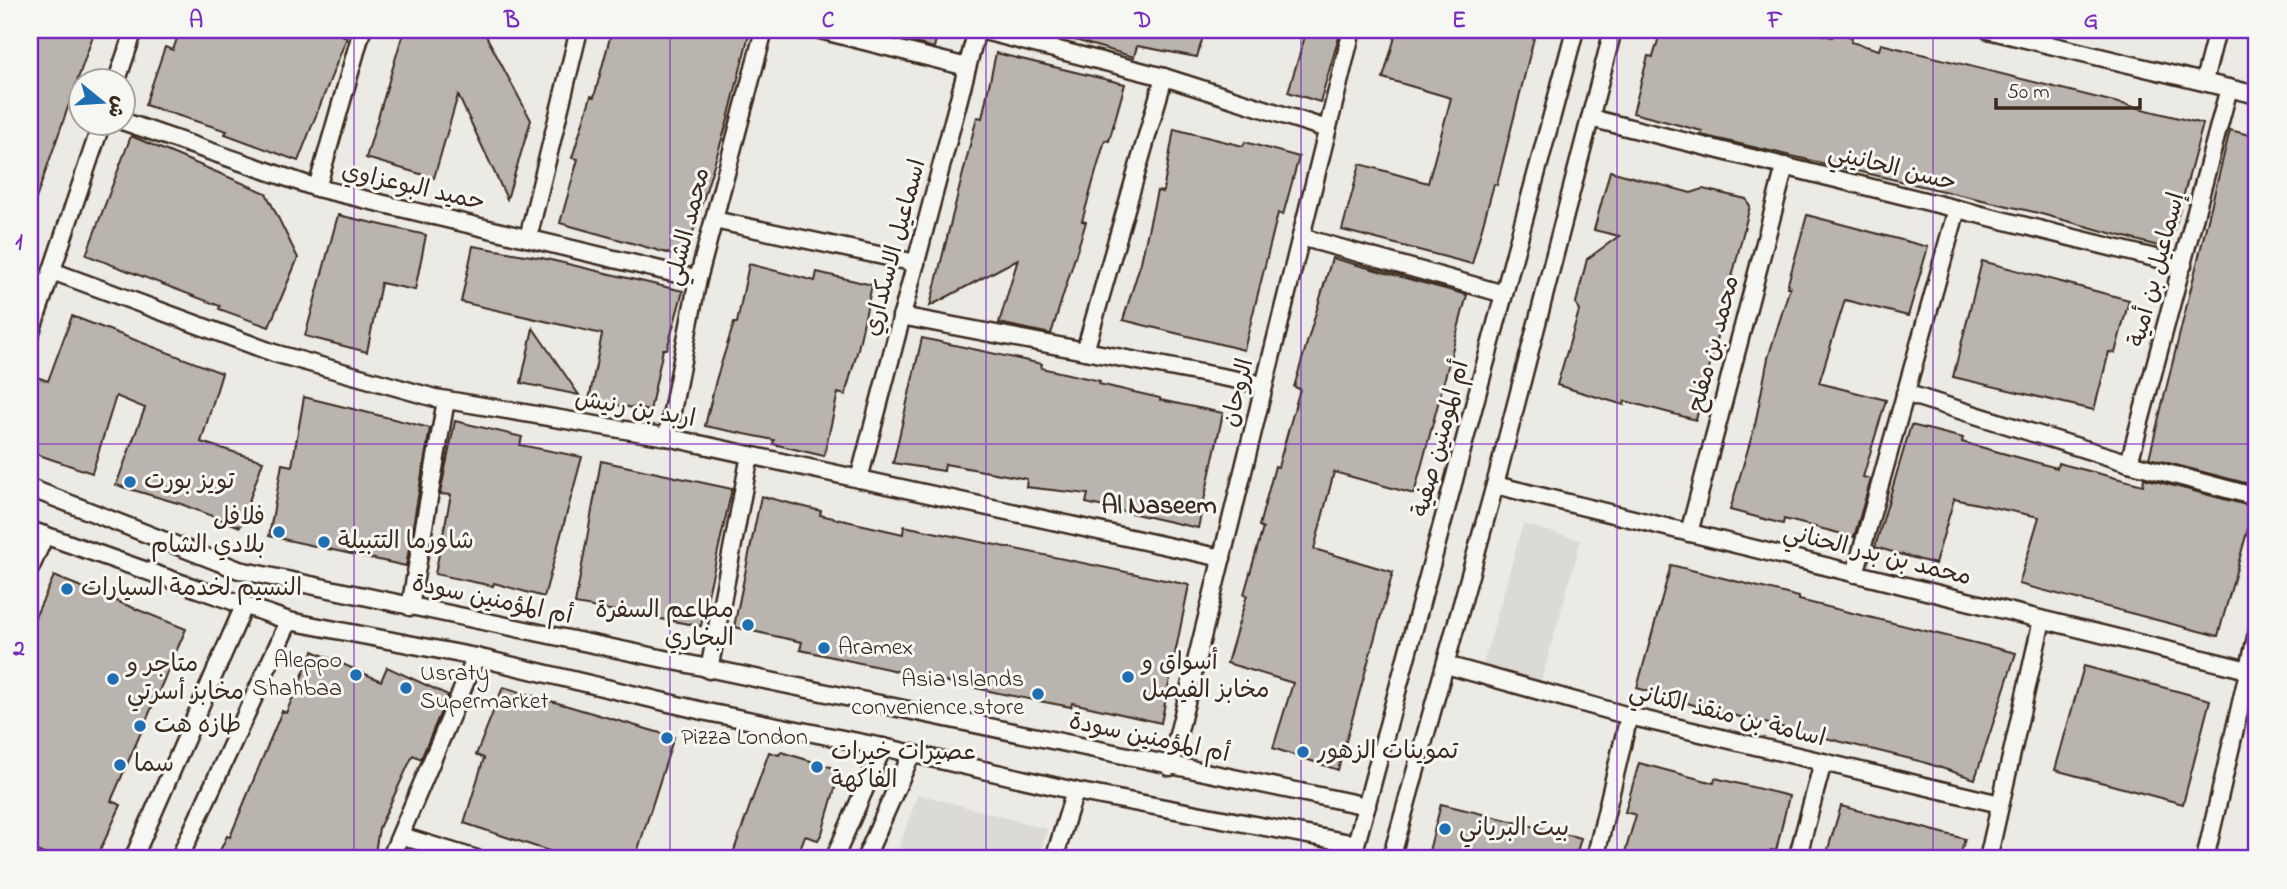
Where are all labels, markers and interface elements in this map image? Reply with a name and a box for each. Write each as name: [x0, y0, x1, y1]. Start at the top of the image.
text: A: [189, 5, 203, 38]
text: B: [503, 5, 520, 38]
text: C: [822, 5, 835, 38]
text: D: [1134, 5, 1151, 38]
text: E: [1452, 5, 1466, 38]
text: F: [1767, 5, 1783, 38]
text: G: [2084, 5, 2098, 38]
north arrow: [66, 66, 136, 136]
scale bar: [1996, 66, 2140, 110]
text: 50 m: [2007, 78, 2050, 108]
text: ش: [100, 92, 132, 121]
street label: حسن الحانيني: [1824, 136, 1960, 203]
street label: حميد البوعزاوي: [338, 155, 488, 221]
street label: اسماعيل الاسكداري: [856, 156, 936, 340]
street label: محمد الشلي: [657, 164, 722, 290]
street label: إسماعيل بن أمية: [2121, 189, 2195, 351]
text: 1: [15, 227, 23, 260]
street label: محمد بن مفلح: [1680, 272, 1750, 416]
street label: الروحان: [1214, 355, 1264, 431]
street label: أم المومنين صفية: [1404, 357, 1480, 521]
street label: اربد بن رنيش: [572, 382, 698, 438]
place label: تويز بورت: [144, 465, 235, 500]
marker: تويز بورت: [122, 474, 138, 490]
district label: Al Naseem: [1101, 488, 1217, 526]
place label: فلافل بلادي الشام: [151, 501, 265, 564]
street label: محمد بن بدر الحناني: [1779, 516, 1975, 597]
marker: فلافل بلادي الشام: [271, 524, 287, 540]
place label: شاورما التتبيلة: [338, 525, 474, 560]
marker: شاورما التتبيلة: [316, 534, 332, 550]
street label: أم المؤمنين سودة: [409, 567, 576, 635]
place label: النسيم لخدمة السيارات: [81, 572, 302, 607]
marker: النسيم لخدمة السيارات: [59, 581, 75, 597]
place label: مطاعم السفرة البخاري: [595, 594, 734, 657]
marker: مطاعم السفرة البخاري: [740, 617, 756, 633]
place label: Aramex: [838, 631, 913, 666]
text: 2: [12, 633, 25, 666]
marker: Aramex: [816, 640, 832, 656]
place label: Aleppo Shahbaa: [252, 644, 342, 707]
place label: أسواق و مخابز الفيصل: [1140, 646, 1270, 709]
place label: متاجر و مخابز أسرتي: [125, 648, 244, 712]
place label: Usraty Supermarket: [420, 657, 549, 720]
place label: Asia Islands convenience store: [851, 663, 1024, 726]
marker: Aleppo Shahbaa: [348, 667, 364, 683]
marker: أسواق و مخابز الفيصل: [1120, 669, 1136, 685]
marker: متاجر و مخابز أسرتي: [105, 671, 121, 687]
street label: اسامة بن منقذ الكناني: [1625, 675, 1829, 758]
marker: Usraty Supermarket: [398, 680, 414, 696]
marker: Asia Islands convenience store: [1030, 686, 1046, 702]
street label: أم المؤمنين سودة: [1066, 705, 1233, 773]
place label: طازه هت: [154, 709, 241, 744]
marker: طازه هت: [132, 718, 148, 734]
place label: Pizza London: [681, 721, 808, 756]
marker: Pizza London: [659, 730, 675, 746]
place label: تموينات الزهور: [1316, 735, 1459, 770]
place label: عصيرات خيرات الفاكهة: [831, 736, 976, 799]
marker: تموينات الزهور: [1295, 744, 1311, 760]
place label: سما: [134, 748, 174, 783]
marker: سما: [112, 757, 128, 773]
marker: عصيرات خيرات الفاكهة: [809, 759, 825, 775]
place label: بيت البرياني: [1459, 812, 1569, 848]
marker: بيت البرياني: [1437, 821, 1453, 837]

